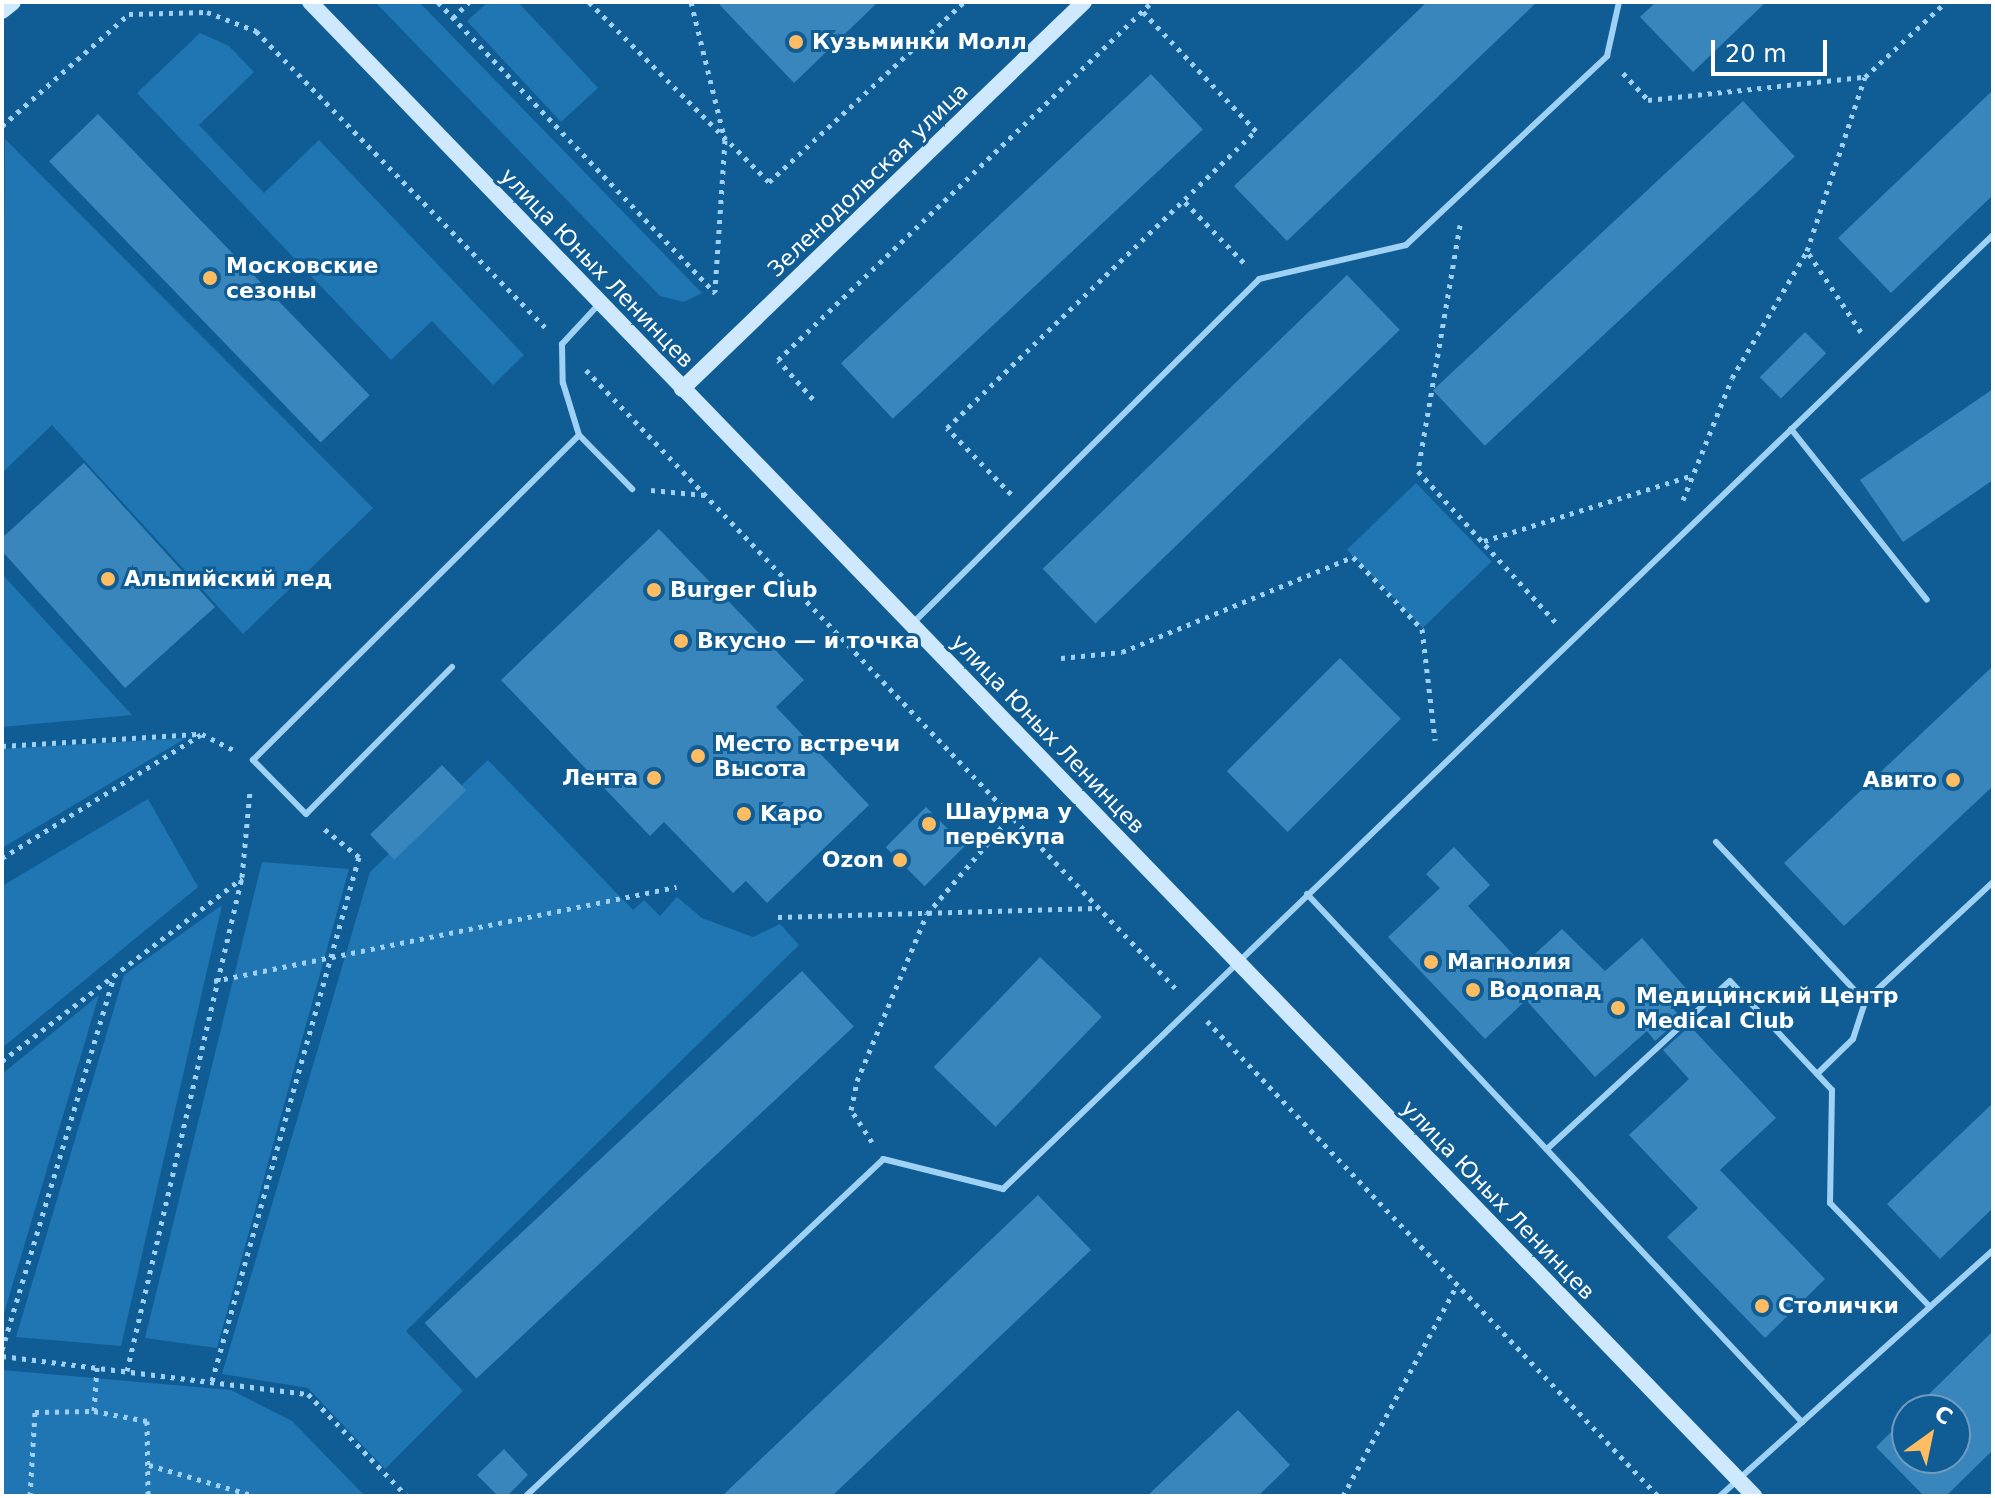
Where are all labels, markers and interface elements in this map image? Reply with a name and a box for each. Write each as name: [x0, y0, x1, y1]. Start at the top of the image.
scale bar: [1715, 24, 1831, 74]
place label: Кузьминки Молл: [812, 29, 1027, 55]
marker: Кузьминки Молл: [787, 33, 805, 51]
text: 20 m: [1725, 40, 1787, 68]
street label: Зеленодольская улица: [763, 78, 973, 282]
street label: улица Юных Ленинцев: [495, 163, 699, 373]
place label: Московские сезоны: [226, 252, 378, 304]
marker: Московские сезоны: [201, 269, 219, 287]
place label: Альпийский лед: [124, 566, 332, 592]
marker: Альпийский лед: [99, 570, 117, 588]
place label: Burger Club: [670, 577, 818, 603]
marker: Burger Club: [645, 581, 663, 599]
place label: Вкусно — и точка: [697, 628, 920, 654]
street label: улица Юных Ленинцев: [946, 629, 1150, 839]
marker: Вкусно — и точка: [672, 632, 690, 650]
place label: Место встречи Высота: [714, 730, 900, 782]
marker: Место встречи Высота: [689, 747, 707, 765]
place label: Лента: [562, 765, 638, 791]
place label: Авито: [1863, 767, 1937, 793]
marker: Лента: [645, 769, 663, 787]
marker: Авито: [1944, 771, 1962, 789]
place label: Шаурма у перекупа: [945, 798, 1072, 850]
place label: Kapo: [760, 801, 823, 827]
marker: Kapo: [735, 805, 753, 823]
marker: Шаурма у перекупа: [920, 815, 938, 833]
place label: Ozon: [822, 847, 884, 873]
marker: Ozon: [891, 851, 909, 869]
place label: Магнолия: [1447, 949, 1571, 975]
marker: Магнолия: [1422, 953, 1440, 971]
place label: Водопад: [1489, 977, 1602, 1003]
marker: Водопад: [1464, 981, 1482, 999]
place label: Медицинский Центр Medical Club: [1636, 982, 1898, 1034]
marker: Медицинский Центр Medical Club: [1607, 997, 1629, 1019]
street label: улица Юных Ленинцев: [1396, 1095, 1600, 1305]
place label: Столички: [1778, 1293, 1899, 1319]
marker: Столички: [1753, 1297, 1771, 1315]
north arrow: [1891, 1394, 1971, 1474]
text: С: [1930, 1400, 1957, 1430]

